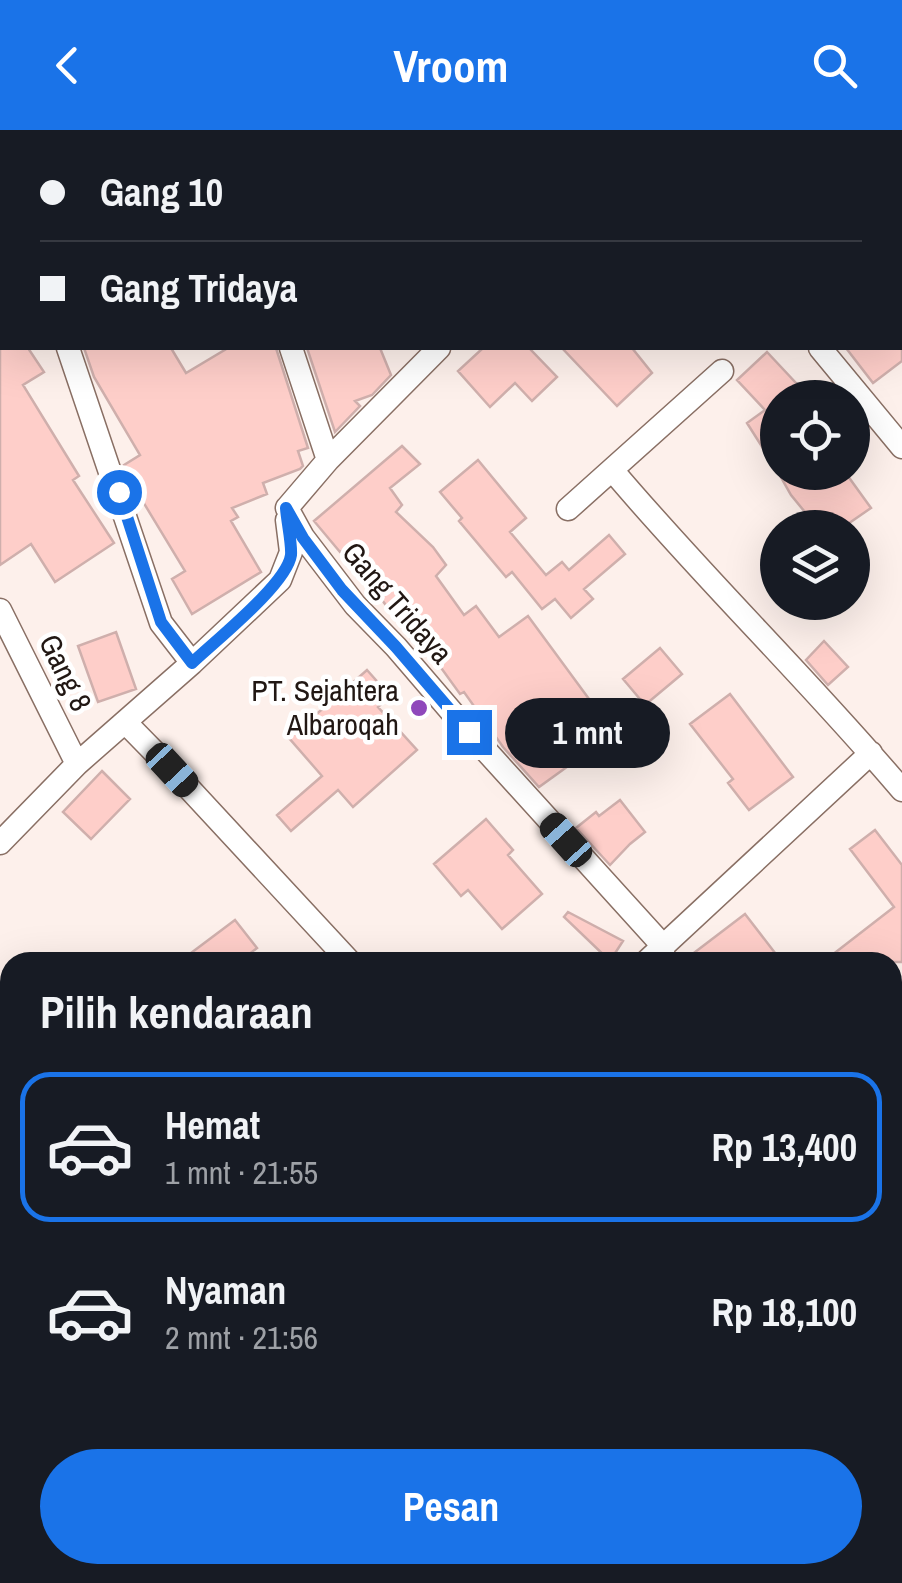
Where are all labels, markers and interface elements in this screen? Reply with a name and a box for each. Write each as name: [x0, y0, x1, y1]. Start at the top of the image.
text: Vroom: [394, 35, 508, 96]
icon: back: [40, 38, 95, 93]
icon: search: [807, 38, 862, 93]
text: Gang 10: [100, 167, 223, 218]
text: Gang Tridaya: [100, 263, 297, 314]
map controls: [760, 380, 870, 620]
button: locate: [760, 380, 870, 490]
route start: [97, 470, 142, 515]
button: layers: [760, 510, 870, 620]
street label: Gang Tridaya: [334, 533, 462, 672]
street label: Gang 8: [30, 628, 102, 718]
place label: PT. Sejahtera Albaroqah: [251, 670, 399, 744]
marker: PT. Sejahtera Albaroqah: [408, 697, 430, 719]
callout: 1 mnt: [504, 697, 669, 767]
route end: [447, 710, 492, 755]
text: 1 mnt: [553, 711, 622, 754]
car: [141, 738, 203, 802]
car: [535, 808, 597, 872]
text: Pilih kendaraan: [40, 981, 313, 1042]
text: Hemat: [165, 1100, 260, 1151]
icon: car: [45, 1102, 135, 1192]
text: Rp 13,400: [711, 1122, 857, 1173]
text: 1 mnt · 21:55: [165, 1151, 318, 1194]
text: Nyaman: [165, 1265, 286, 1316]
icon: car: [45, 1267, 135, 1357]
text: Rp 18,100: [711, 1287, 857, 1338]
text: 2 mnt · 21:56: [165, 1316, 318, 1359]
button: Pesan: [40, 1449, 862, 1564]

